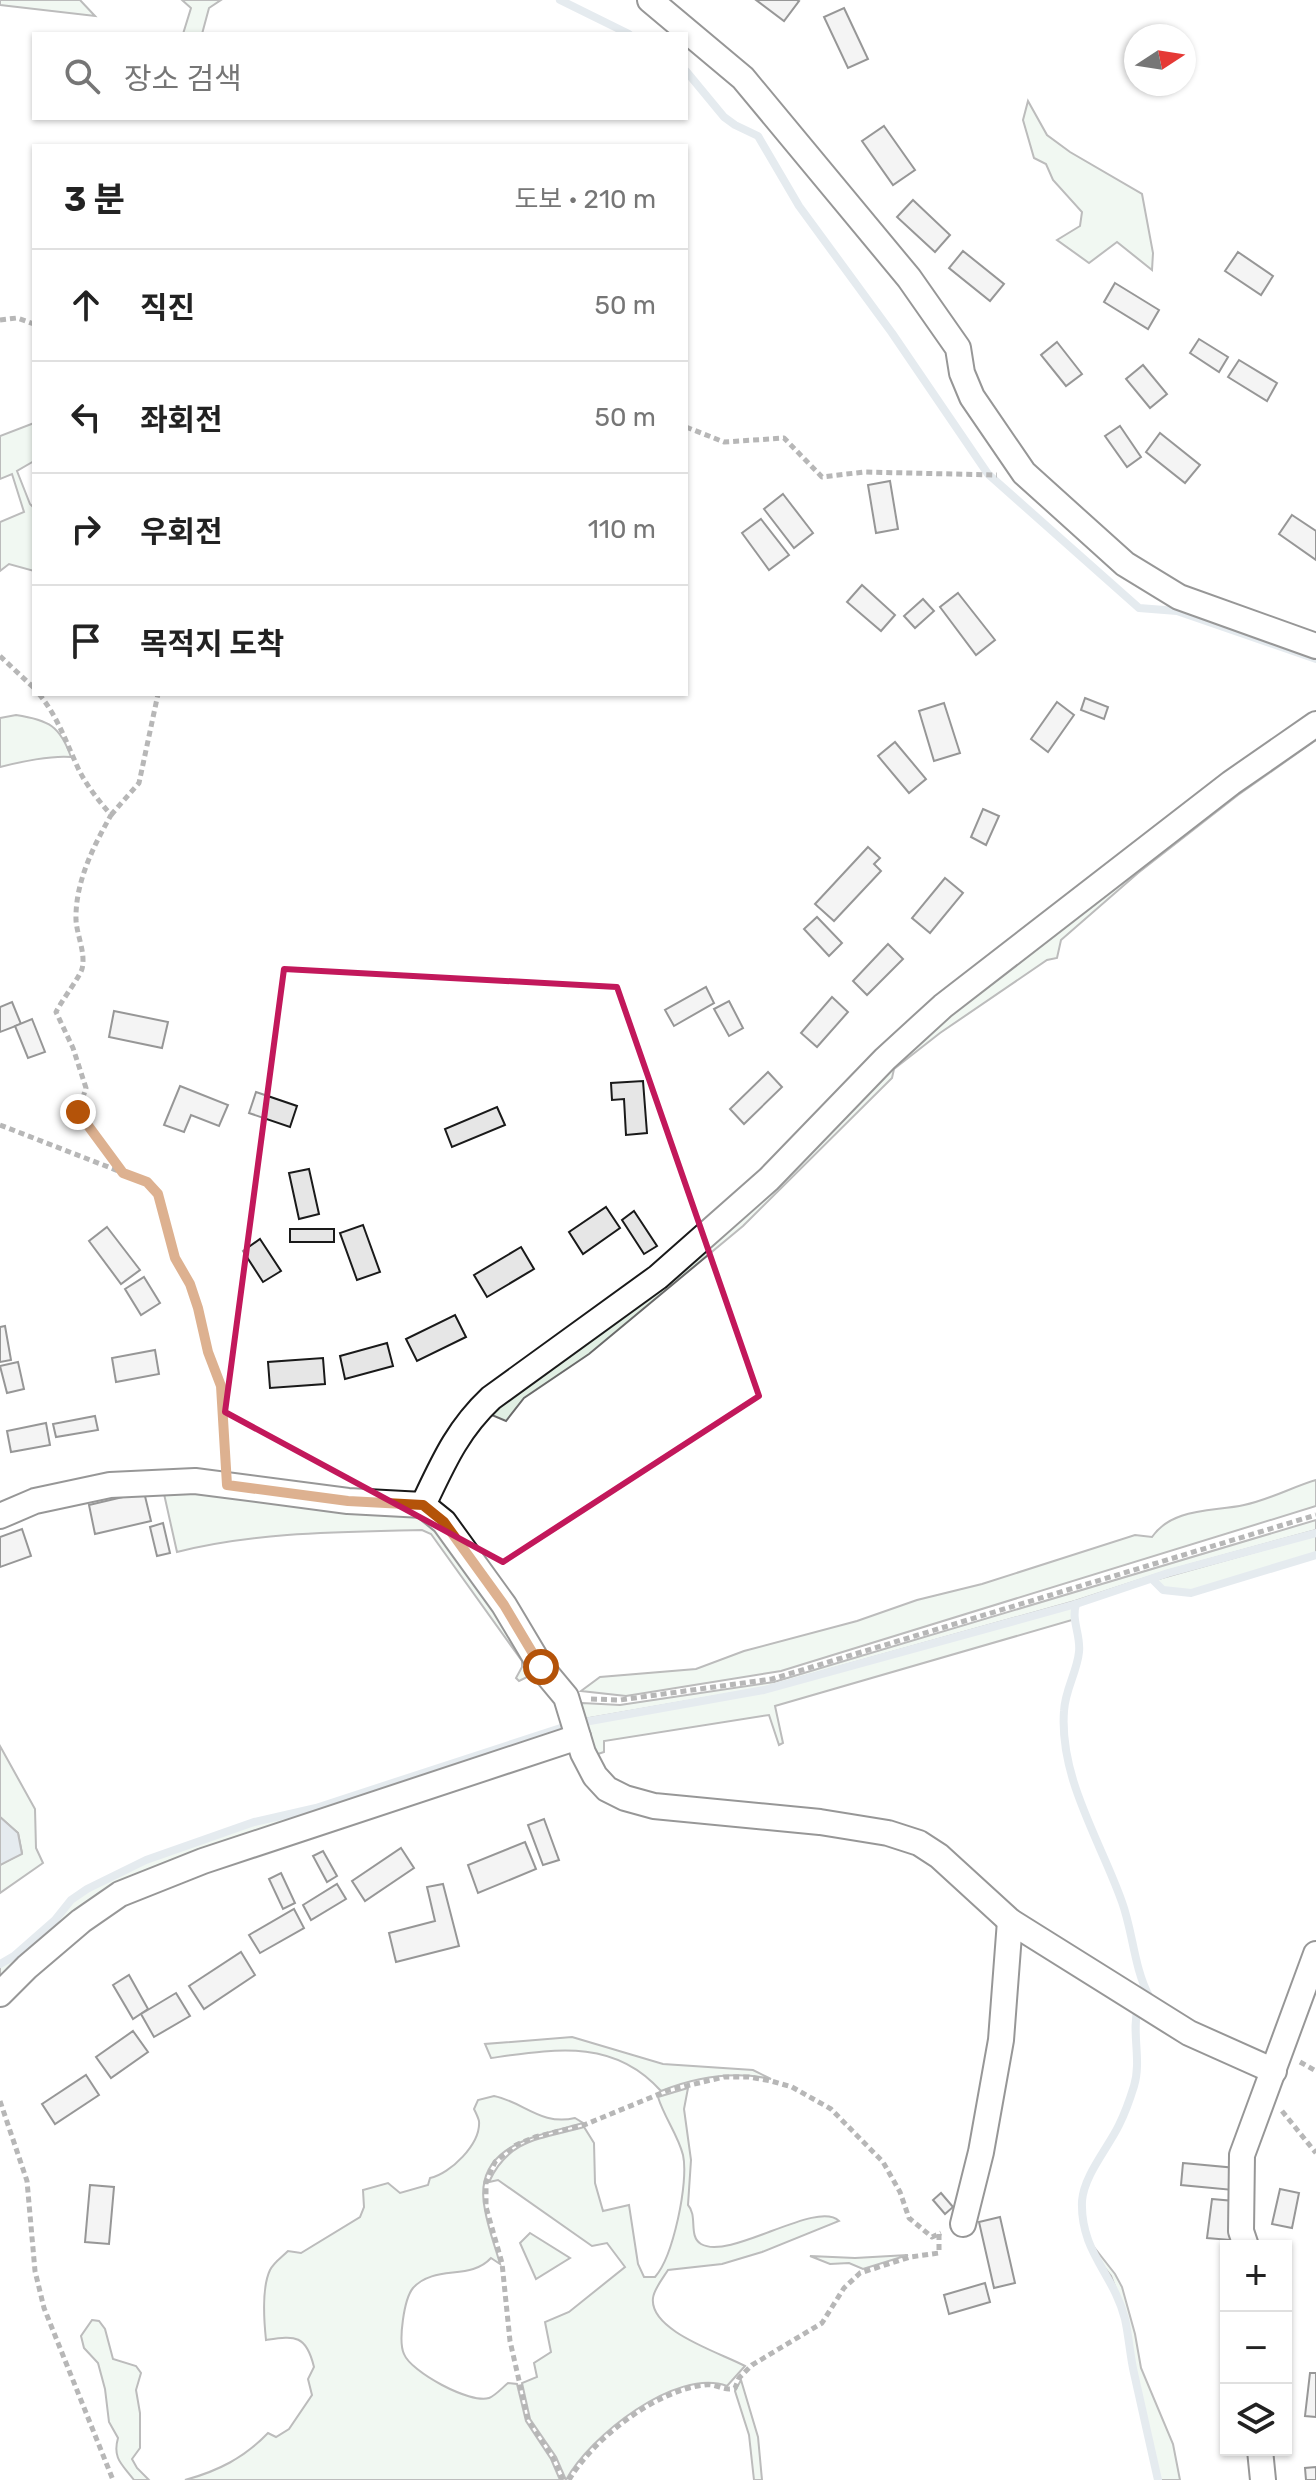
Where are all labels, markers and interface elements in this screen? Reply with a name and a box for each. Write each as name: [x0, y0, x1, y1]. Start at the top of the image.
north arrow: [1124, 24, 1196, 96]
search box: [32, 32, 688, 120]
icon: search: [60, 54, 104, 98]
text: 장소 검색: [124, 61, 242, 97]
text: 3 분: [64, 179, 125, 220]
text: 도보 · 210 m: [514, 184, 656, 215]
icon: ahead: [64, 283, 108, 327]
text: 직진: [140, 290, 195, 326]
text: 50 m: [595, 290, 656, 321]
icon: left: [64, 395, 108, 439]
text: 좌회전: [140, 402, 223, 438]
text: 50 m: [595, 402, 656, 433]
icon: right: [64, 507, 108, 551]
text: 우회전: [140, 514, 223, 550]
text: 110 m: [588, 514, 656, 545]
icon: arrive: [64, 619, 108, 663]
text: 목적지 도착: [140, 626, 284, 662]
route end: [60, 1094, 96, 1130]
route start: [523, 1649, 559, 1685]
map controls: [1220, 2240, 1292, 2456]
button: +: [1220, 2240, 1292, 2312]
button: −: [1220, 2312, 1292, 2384]
button: layers: [1220, 2384, 1292, 2456]

